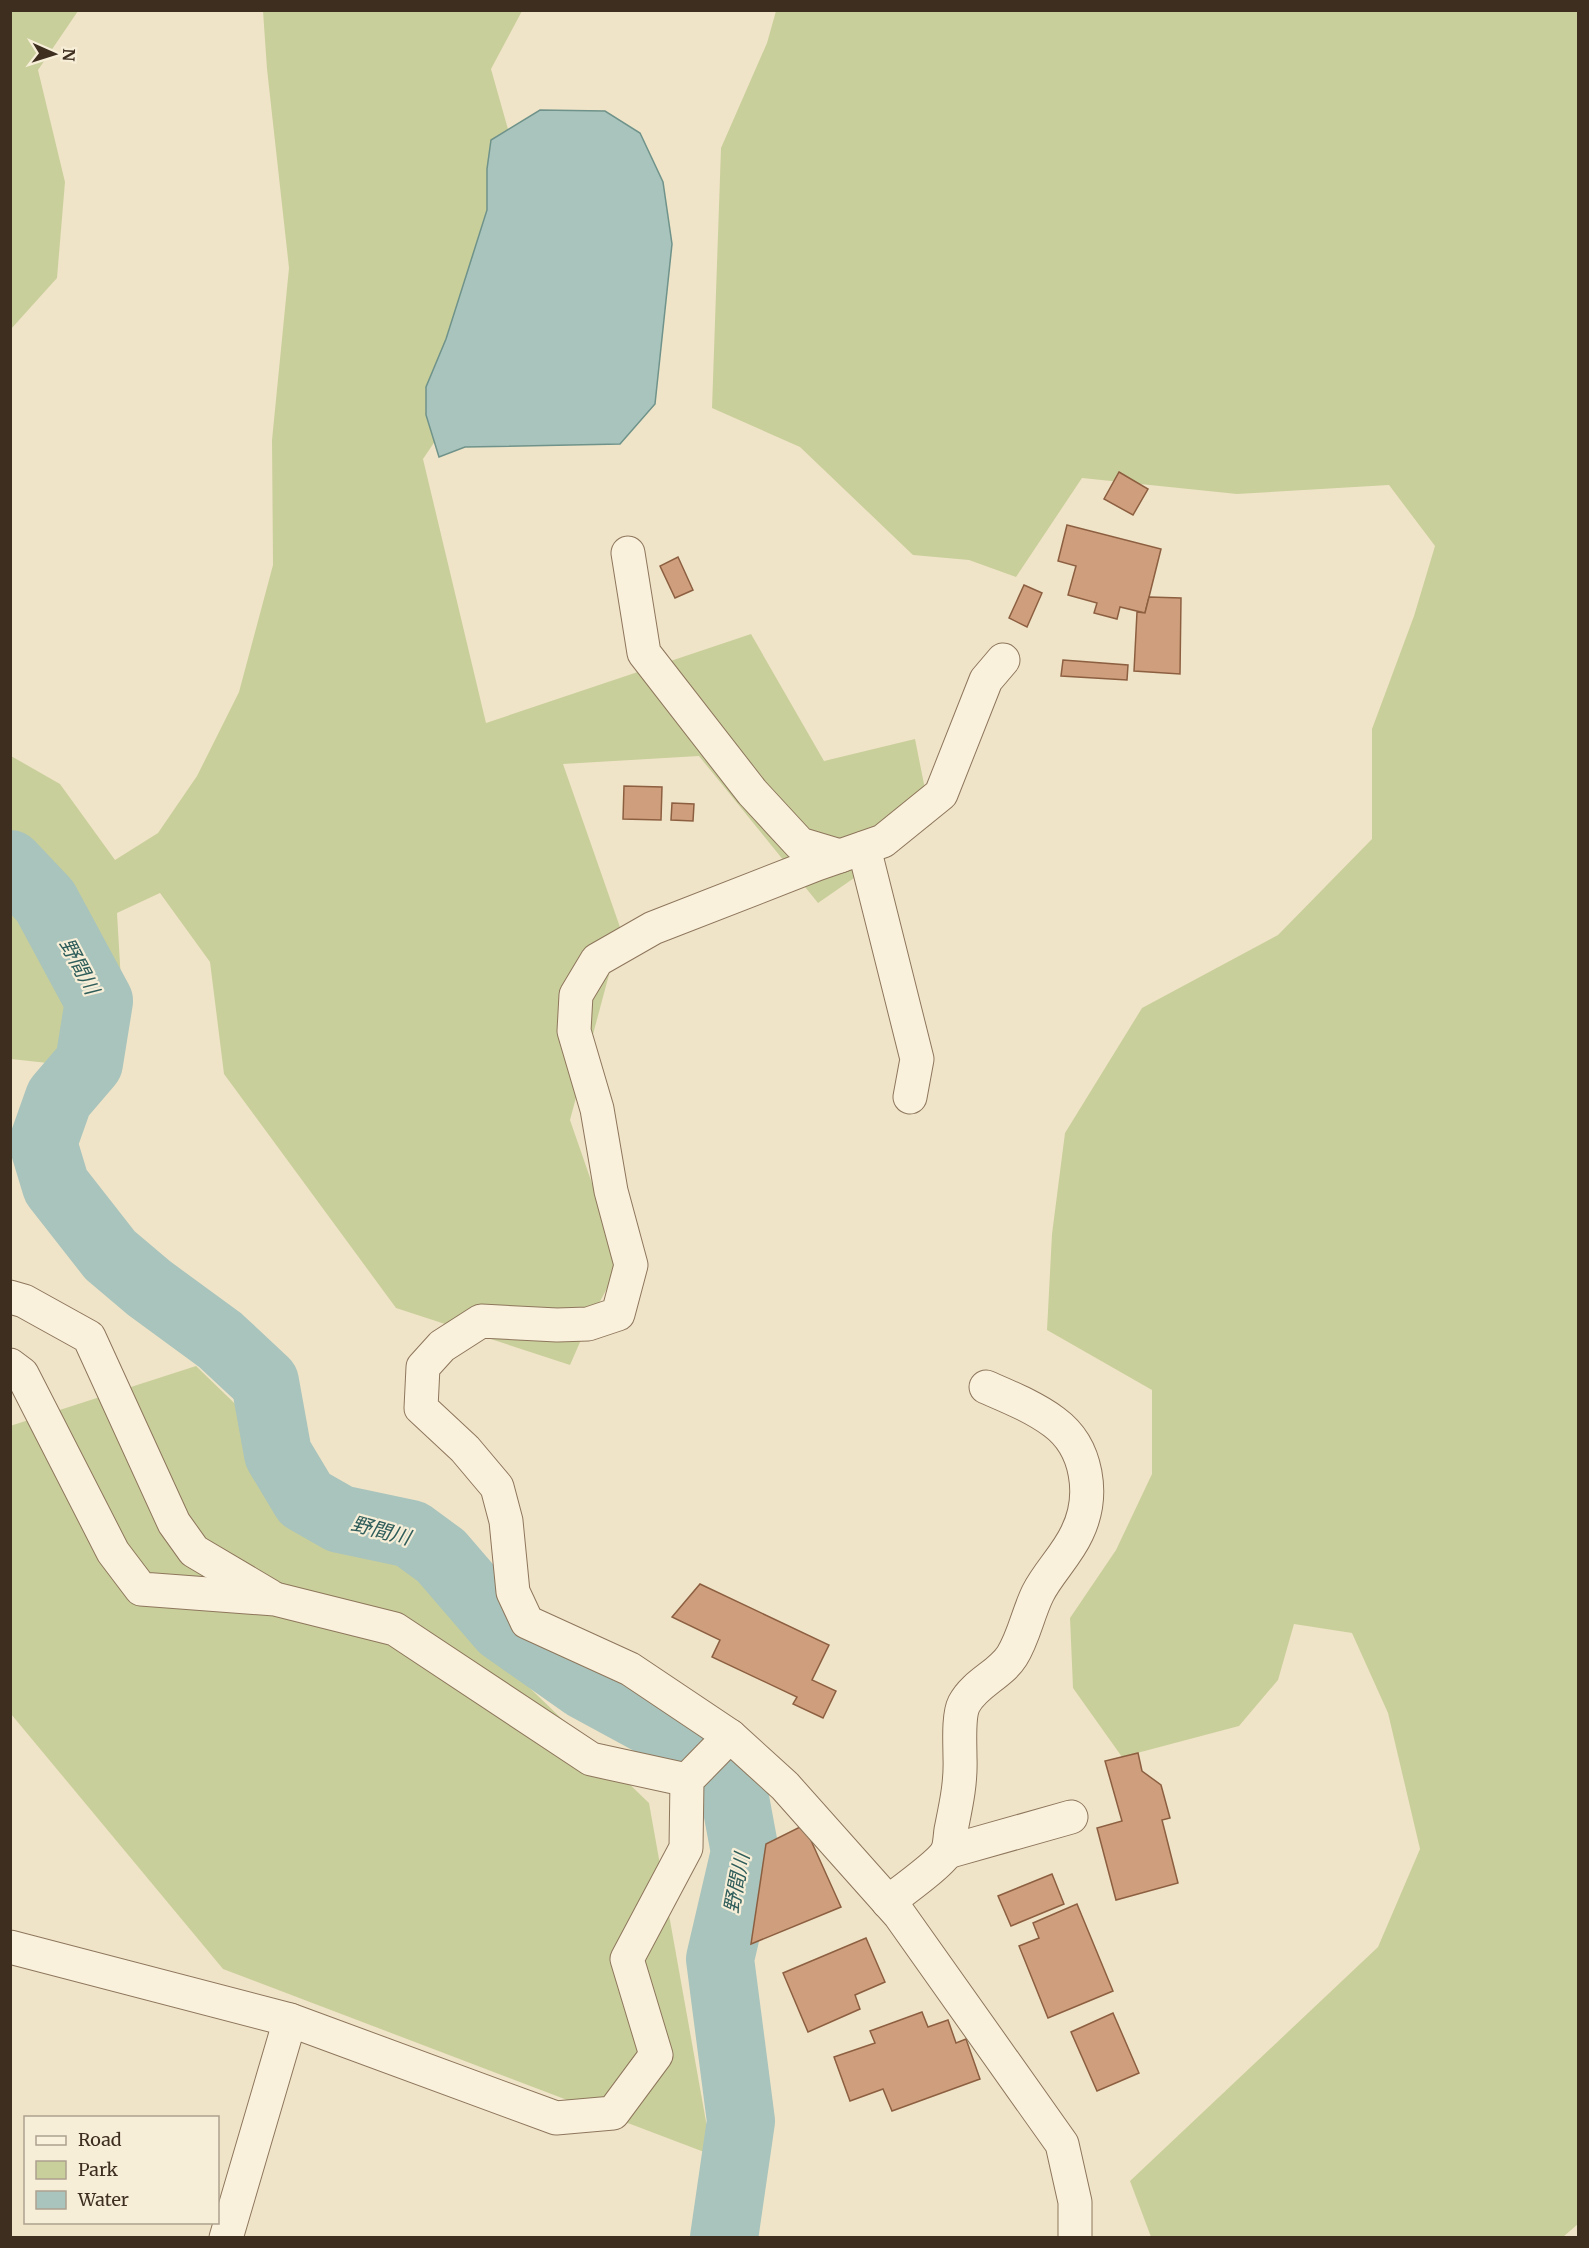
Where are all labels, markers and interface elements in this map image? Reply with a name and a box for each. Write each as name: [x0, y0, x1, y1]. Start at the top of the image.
north arrow: [24, 24, 84, 84]
text: N: [59, 48, 79, 62]
water label: 野間川: [55, 934, 106, 1000]
water label: 野間川: [349, 1510, 415, 1550]
water label: 野間川: [718, 1849, 754, 1915]
legend: [24, 2116, 219, 2224]
text: Road: [78, 2128, 122, 2151]
text: Park: [78, 2158, 119, 2181]
text: Water: [77, 2188, 129, 2211]

